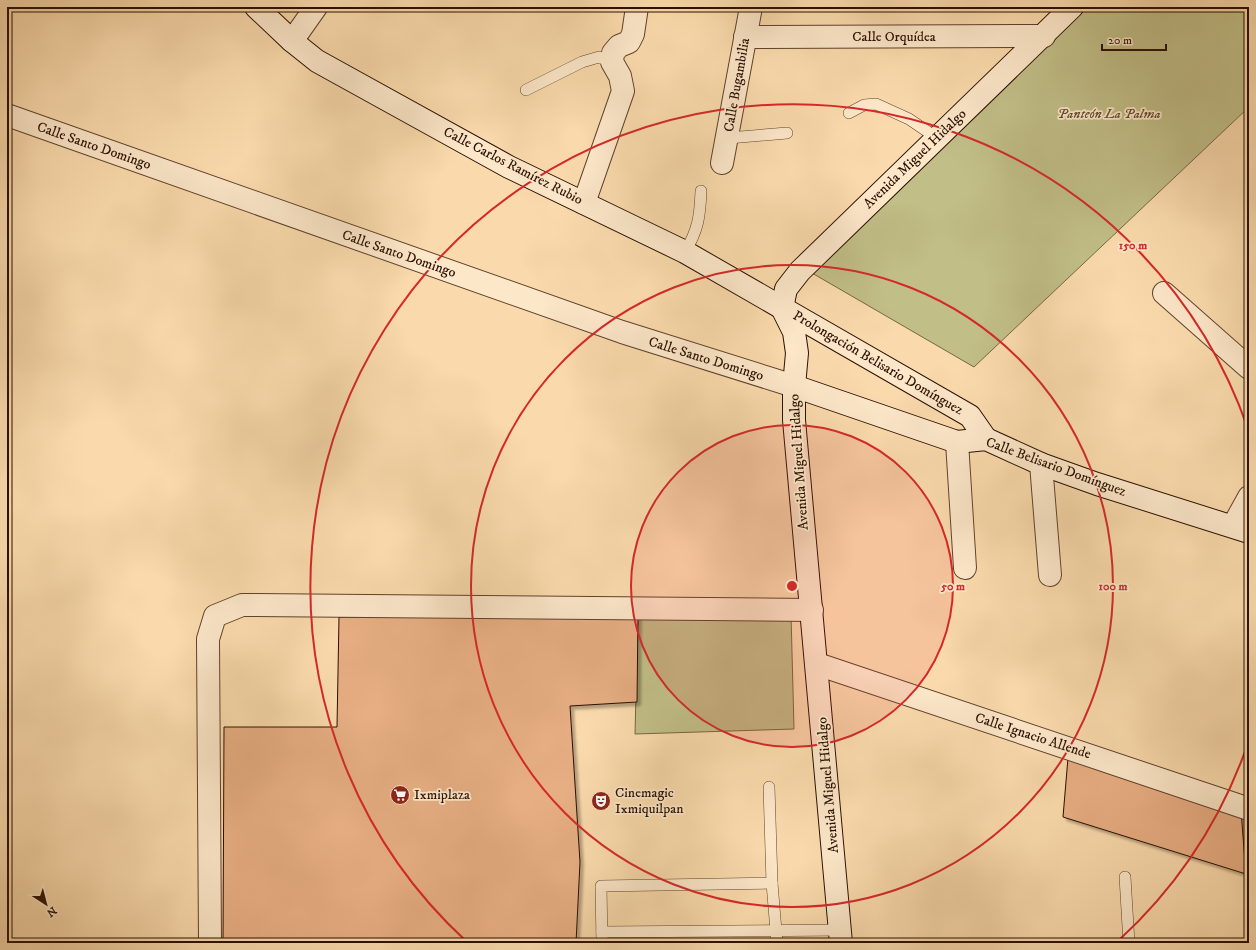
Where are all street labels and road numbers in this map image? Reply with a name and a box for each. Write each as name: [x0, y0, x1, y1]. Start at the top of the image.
street label: Calle Orquídea: [852, 28, 936, 46]
street label: Calle Bugambilia: [720, 37, 754, 133]
street label: Avenida Miguel Hidalgo: [860, 105, 970, 213]
street label: Calle Santo Domingo: [35, 118, 154, 174]
street label: Calle Carlos Ramírez Rubio: [440, 123, 586, 209]
street label: Calle Santo Domingo: [340, 226, 459, 282]
street label: Prolongación Belisario Domínguez: [790, 307, 966, 419]
street label: Calle Santo Domingo: [646, 333, 766, 385]
street label: Avenida Miguel Hidalgo: [785, 393, 813, 531]
street label: Calle Belisario Domínguez: [983, 433, 1129, 501]
street label: Calle Ignacio Allende: [973, 709, 1093, 763]
street label: Avenida Miguel Hidalgo: [813, 716, 843, 854]

